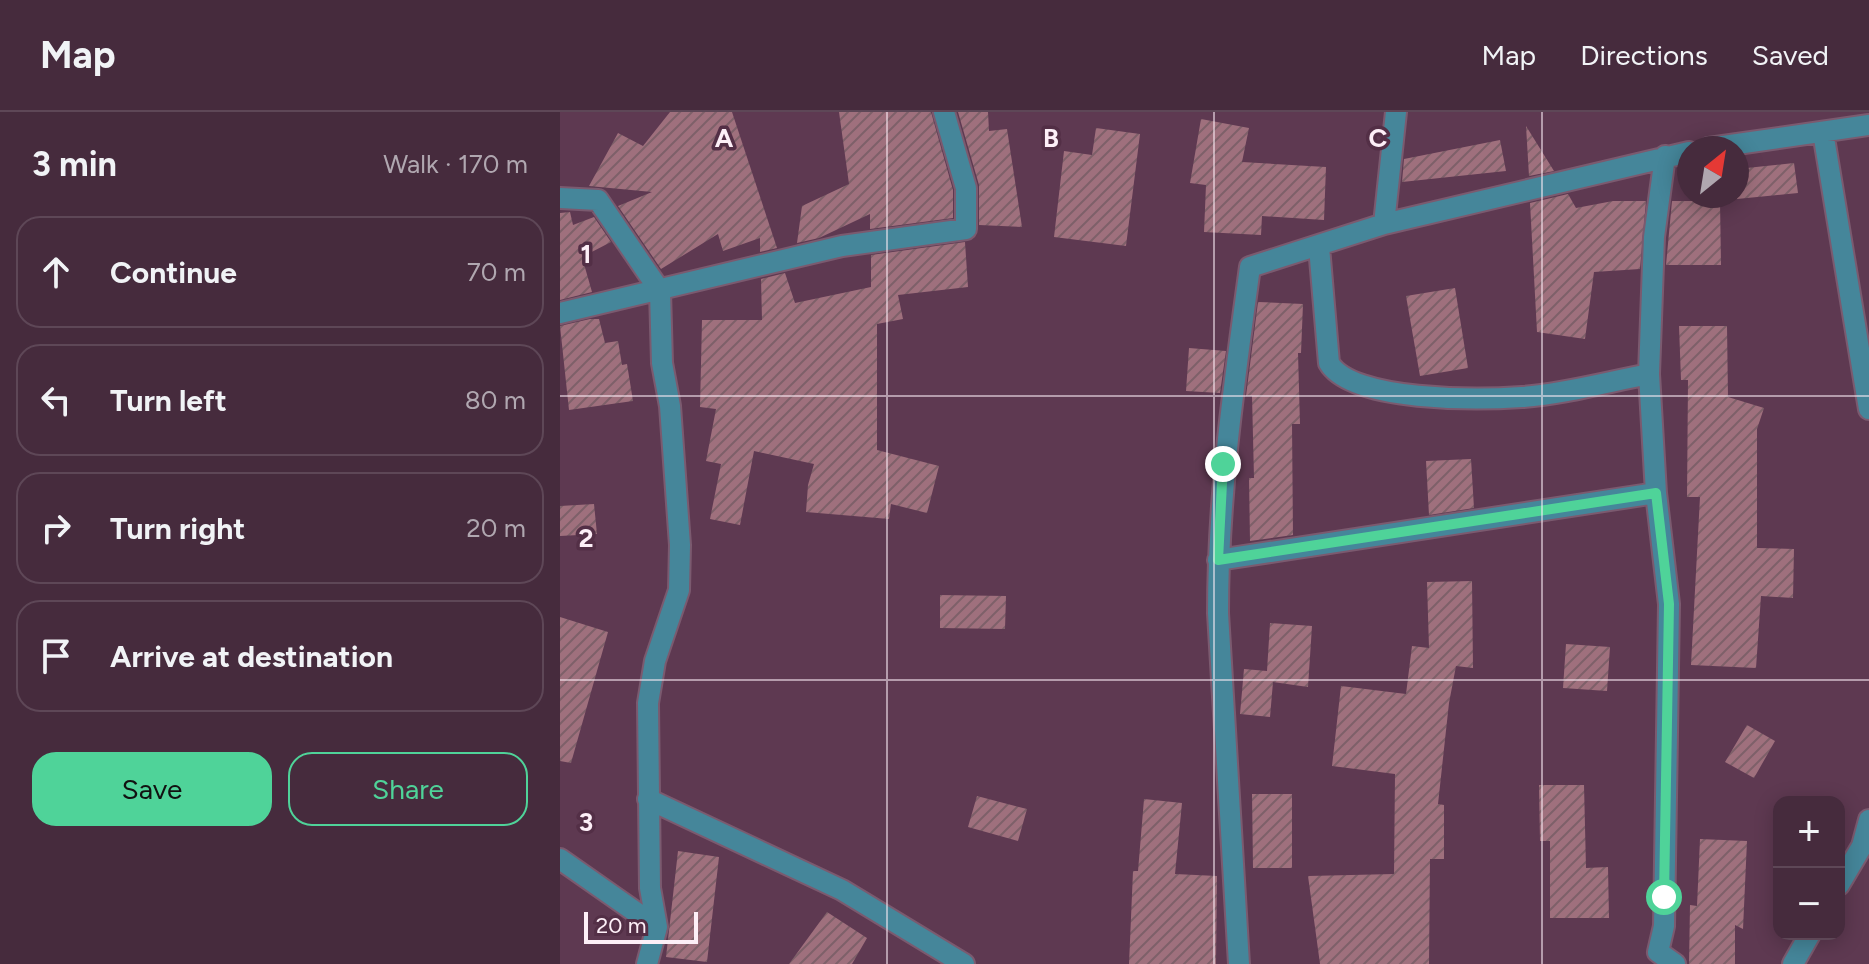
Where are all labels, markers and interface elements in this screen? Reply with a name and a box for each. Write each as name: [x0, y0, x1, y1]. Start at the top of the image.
text: Map: [40, 32, 116, 78]
text: Map: [1482, 38, 1536, 72]
text: Directions: [1580, 38, 1708, 72]
text: Saved: [1752, 38, 1829, 72]
text: A: [715, 122, 734, 154]
text: B: [1043, 122, 1059, 154]
text: C: [1369, 122, 1388, 154]
north arrow: [1677, 136, 1749, 208]
text: 3 min: [32, 144, 117, 185]
text: Walk · 170 m: [383, 148, 528, 180]
text: 1: [581, 238, 591, 270]
icon: ahead: [34, 250, 78, 294]
text: Continue: [110, 254, 237, 291]
text: 70 m: [467, 256, 526, 288]
icon: left: [34, 378, 78, 422]
text: Turn left: [110, 382, 227, 419]
text: 80 m: [465, 384, 526, 416]
route end: [1205, 446, 1241, 482]
icon: right: [34, 506, 78, 550]
text: Turn right: [110, 510, 245, 547]
text: 20 m: [466, 512, 526, 544]
text: 2: [578, 522, 594, 554]
icon: arrive: [34, 634, 78, 678]
text: Arrive at destination: [110, 638, 393, 675]
button: Save: [32, 752, 272, 826]
button: Share: [288, 752, 528, 826]
map controls: [1773, 796, 1845, 940]
button: +: [1773, 796, 1845, 868]
text: 3: [579, 806, 593, 838]
button: −: [1773, 868, 1845, 940]
route start: [1646, 879, 1682, 915]
scale bar: [584, 908, 698, 944]
text: 20 m: [596, 912, 647, 939]

